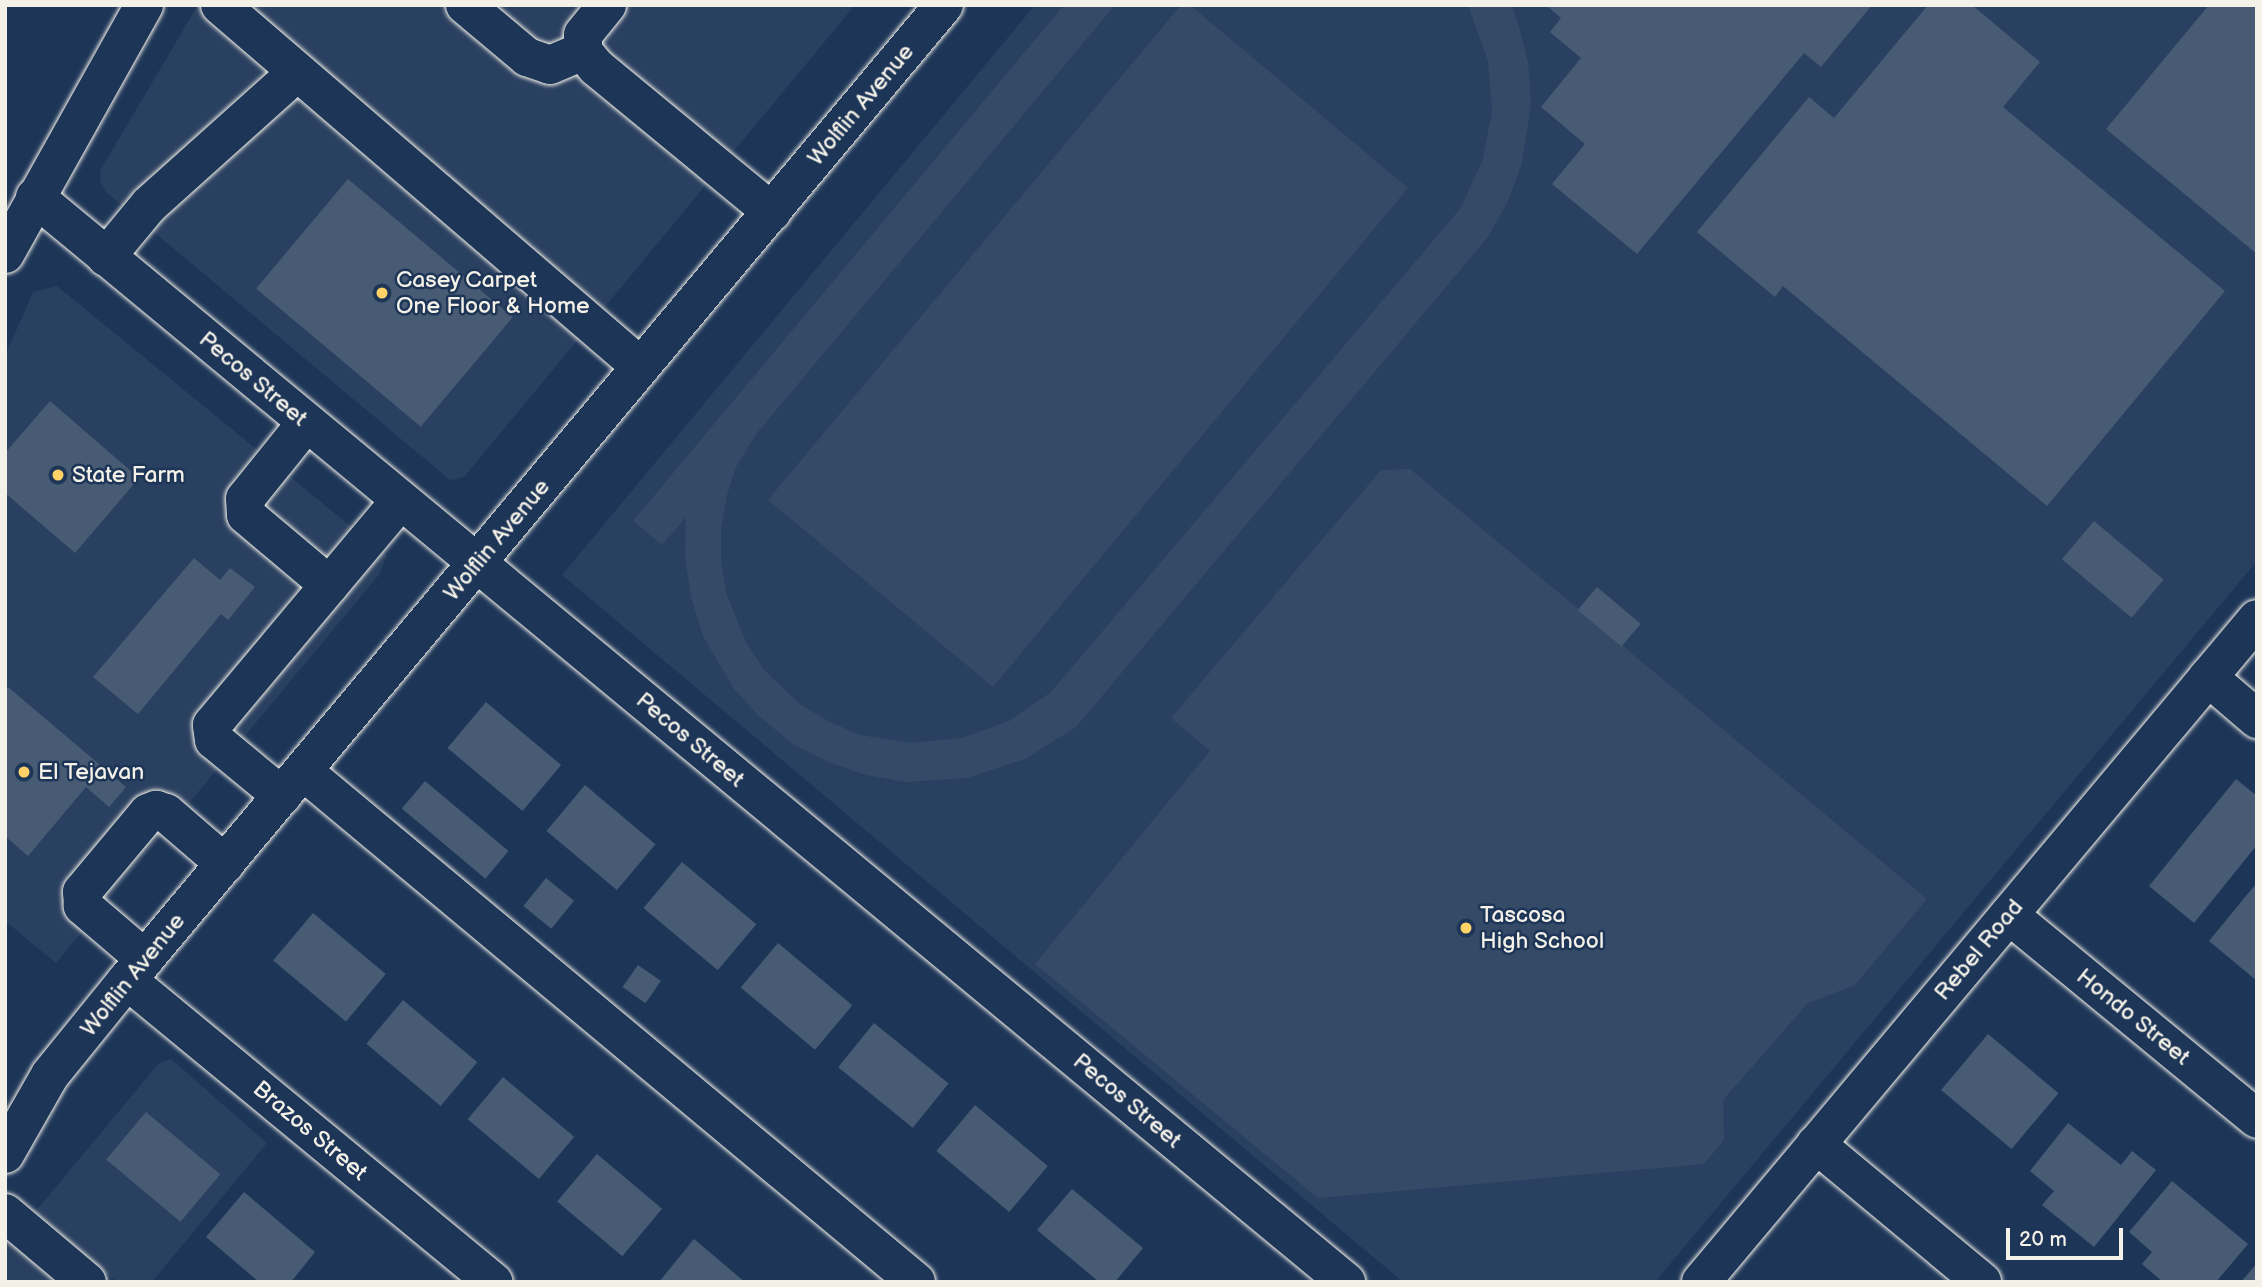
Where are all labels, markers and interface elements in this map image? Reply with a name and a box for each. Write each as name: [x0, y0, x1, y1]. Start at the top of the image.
street label: Wolflin Avenue: [802, 39, 920, 171]
place label: Casey Carpet One Floor & Home: [396, 266, 590, 320]
marker: Casey Carpet One Floor & Home: [374, 285, 390, 301]
street label: Pecos Street: [193, 326, 313, 432]
place label: State Farm: [72, 461, 185, 489]
marker: State Farm: [50, 467, 66, 483]
street label: Wolflin Avenue: [438, 474, 556, 606]
street label: Pecos Street: [630, 687, 750, 793]
place label: El Tejavan: [38, 758, 145, 786]
marker: El Tejavan: [16, 764, 32, 780]
street label: Rebel Road: [1929, 894, 2029, 1006]
place label: Tascosa High School: [1480, 901, 1605, 955]
street label: Wolflin Avenue: [75, 908, 191, 1042]
marker: Tascosa High School: [1458, 920, 1474, 936]
street label: Hondo Street: [2071, 963, 2195, 1071]
street label: Pecos Street: [1067, 1048, 1187, 1154]
street label: Brazos Street: [247, 1075, 373, 1187]
scale bar: [2010, 1214, 2127, 1258]
text: 20 m: [2019, 1227, 2067, 1252]

